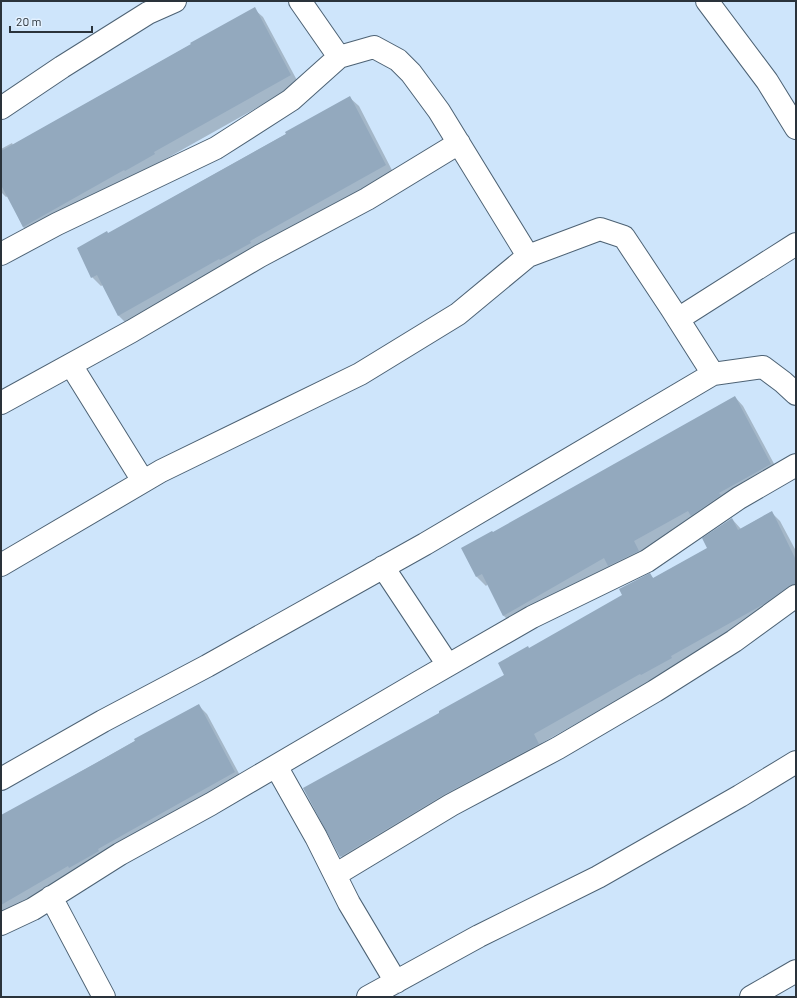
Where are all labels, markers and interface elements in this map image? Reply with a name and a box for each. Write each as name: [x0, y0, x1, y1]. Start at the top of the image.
scale bar: [10, 8, 92, 34]
text: 20 m: [16, 14, 42, 28]

